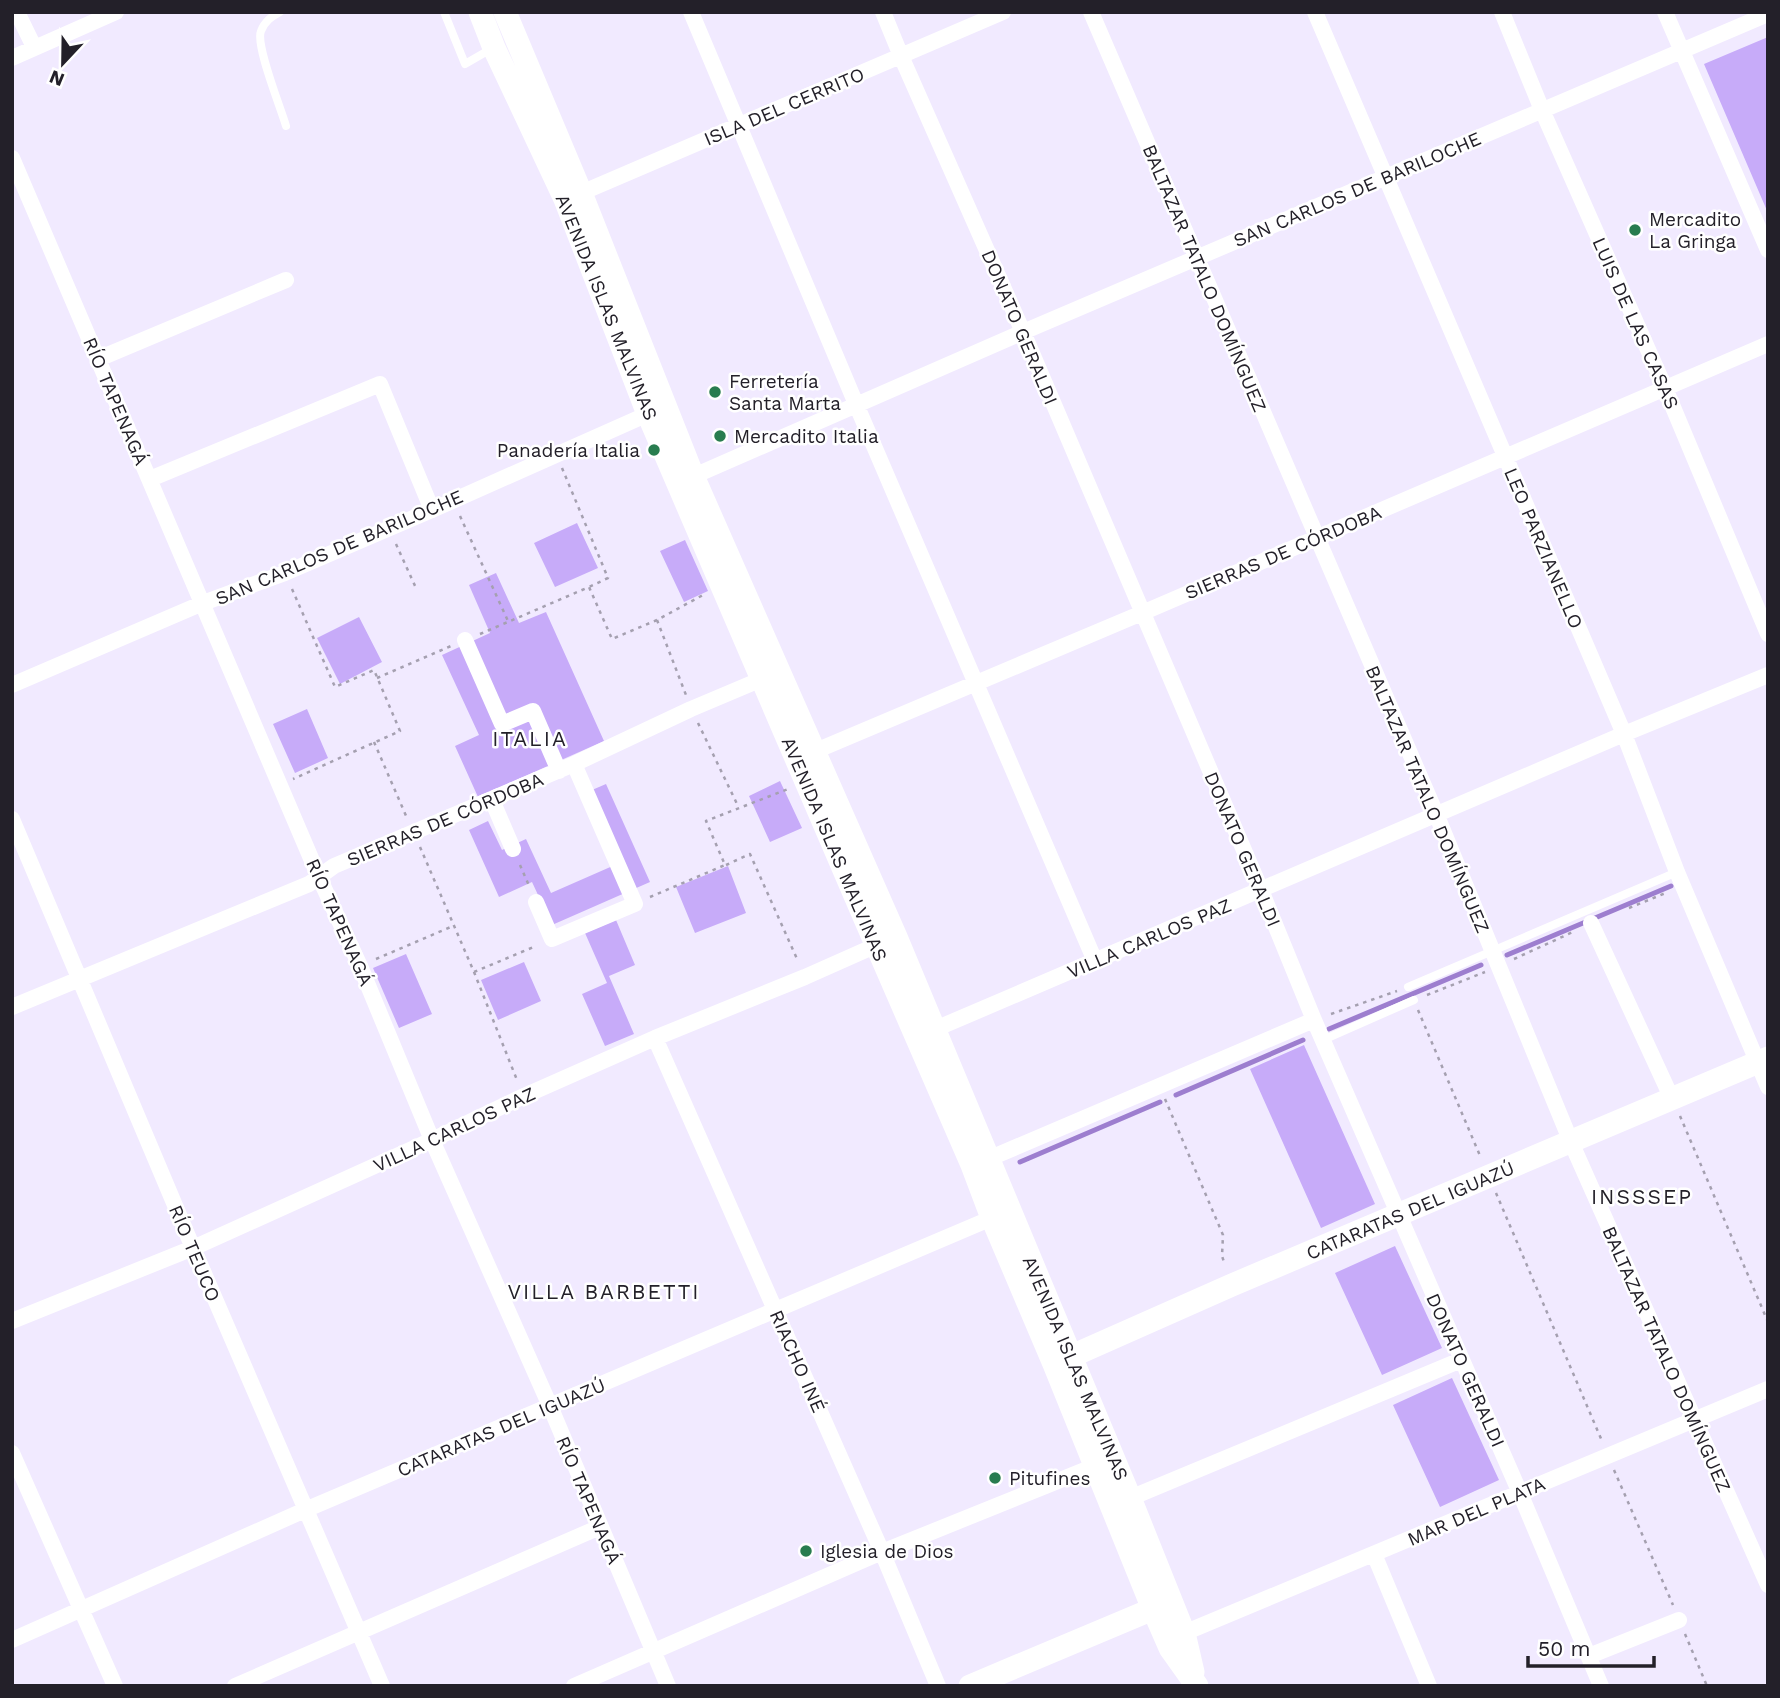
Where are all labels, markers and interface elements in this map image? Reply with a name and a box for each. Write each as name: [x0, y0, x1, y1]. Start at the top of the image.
north arrow: [28, 28, 98, 98]
street label: ISLA DEL CERRITO: [701, 62, 868, 151]
text: N: [46, 65, 68, 92]
street label: SAN CARLOS DE BARILOCHE: [1230, 127, 1484, 252]
street label: BALTAZAR TATALO DOMÍNGUEZ: [1138, 141, 1272, 416]
street label: AVENIDA ISLAS MALVINAS: [551, 191, 662, 424]
place label: Mercadito La Gringa: [1649, 208, 1741, 253]
marker: Mercadito La Gringa: [1627, 222, 1643, 238]
street label: LUIS DE LAS CASAS: [1587, 234, 1684, 413]
street label: DONATO GERALDI: [976, 246, 1063, 408]
street label: RÍO TAPENAGÁ: [78, 334, 153, 469]
place label: Ferretería Santa Marta: [729, 370, 841, 415]
marker: Ferretería Santa Marta: [707, 384, 723, 400]
place label: Mercadito Italia: [734, 425, 879, 448]
marker: Mercadito Italia: [712, 428, 728, 444]
place label: Panadería Italia: [497, 439, 640, 462]
marker: Panadería Italia: [646, 442, 662, 458]
street label: LEO PARZIANELLO: [1499, 464, 1588, 632]
street label: SAN CARLOS DE BARILOCHE: [212, 485, 466, 610]
street label: SIERRAS DE CÓRDOBA: [1182, 500, 1385, 604]
street label: BALTAZAR TATALO DOMÍNGUEZ: [1361, 662, 1495, 937]
district label: ITALIA: [492, 726, 568, 751]
street label: AVENIDA ISLAS MALVINAS: [777, 733, 892, 965]
street label: SIERRAS DE CÓRDOBA: [344, 767, 547, 871]
street label: DONATO GERALDI: [1199, 768, 1286, 930]
street label: RÍO TAPENAGÁ: [301, 855, 378, 990]
street label: VILLA CARLOS PAZ: [1064, 893, 1235, 983]
street label: VILLA CARLOS PAZ: [370, 1082, 539, 1177]
street label: CATARATAS DEL IGUAZÚ: [1303, 1156, 1518, 1265]
district label: INSSSEP: [1591, 1184, 1693, 1209]
street label: RÍO TEUCO: [164, 1201, 225, 1305]
street label: BALTAZAR TATALO DOMÍNGUEZ: [1597, 1223, 1736, 1496]
street label: AVENIDA ISLAS MALVINAS: [1018, 1252, 1133, 1484]
district label: VILLA BARBETTI: [507, 1279, 701, 1304]
street label: DONATO GERALDI: [1421, 1290, 1510, 1451]
street label: RIACHO INÉ: [765, 1306, 830, 1416]
street label: CATARATAS DEL IGUAZÚ: [394, 1373, 609, 1482]
street label: RÍO TAPENAGÁ: [551, 1433, 626, 1568]
place label: Pitufines: [1009, 1467, 1091, 1490]
marker: Pitufines: [987, 1470, 1003, 1486]
street label: MAR DEL PLATA: [1404, 1472, 1549, 1551]
place label: Iglesia de Dios: [820, 1540, 954, 1563]
marker: Iglesia de Dios: [798, 1543, 814, 1559]
scale bar: [1528, 1624, 1654, 1668]
text: 50 m: [1538, 1636, 1590, 1661]

